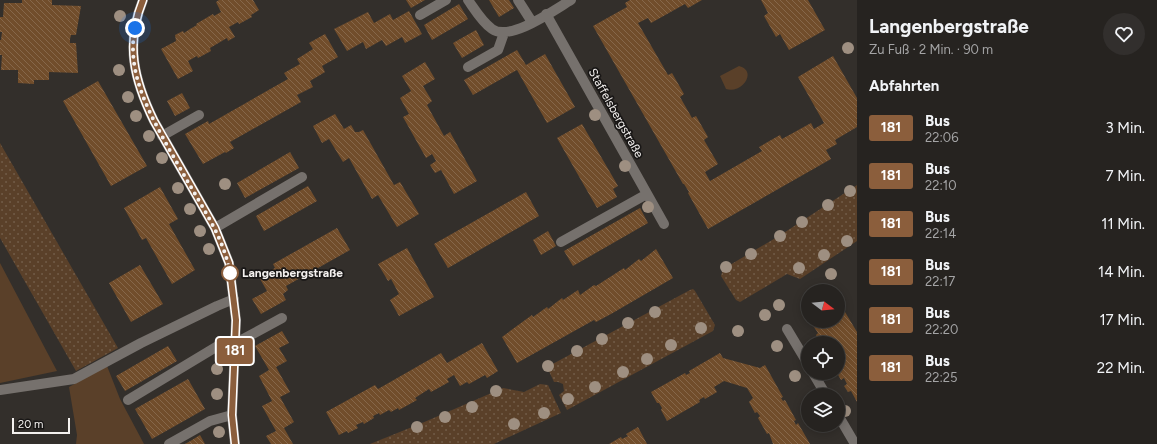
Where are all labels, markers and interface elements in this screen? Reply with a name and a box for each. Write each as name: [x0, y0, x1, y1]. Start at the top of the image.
button: heart: [1103, 13, 1145, 55]
text: Langenbergstraße: [869, 15, 1029, 38]
your location: [125, 18, 145, 38]
text: Zu Fuß · 2 Min. · 90 m: [869, 42, 993, 57]
street label: Staffelsbergstraße: [586, 66, 647, 160]
text: Abfahrten: [869, 77, 939, 95]
text: Bus: [925, 112, 950, 130]
text: 181: [881, 119, 901, 136]
text: 3 Min.: [1105, 119, 1145, 137]
text: 22:06: [925, 130, 959, 145]
text: Bus: [925, 160, 950, 178]
text: 181: [881, 167, 901, 184]
text: 7 Min.: [1106, 167, 1145, 185]
text: 22:10: [925, 178, 957, 193]
text: Bus: [925, 208, 950, 226]
text: 181: [881, 215, 901, 232]
text: 11 Min.: [1101, 215, 1145, 233]
text: 22:14: [925, 226, 956, 241]
text: Bus: [925, 256, 950, 274]
text: 181: [881, 263, 901, 280]
text: 14 Min.: [1098, 263, 1145, 281]
marker: Langenbergstraße: [221, 264, 239, 282]
place label: Langenbergstraße: [242, 266, 343, 280]
text: 22:17: [925, 274, 955, 289]
north arrow: [801, 284, 845, 328]
map controls: [801, 284, 845, 432]
text: Bus: [925, 304, 950, 322]
text: 181: [881, 311, 901, 328]
text: 17 Min.: [1099, 311, 1145, 329]
text: 22:20: [925, 322, 958, 337]
button: locate: [801, 336, 845, 380]
line badge: 181: [212, 338, 258, 364]
text: 181: [225, 342, 245, 359]
text: Bus: [925, 352, 950, 370]
text: 181: [881, 359, 901, 376]
text: 22 Min.: [1097, 359, 1145, 377]
text: 22:25: [925, 370, 958, 385]
button: layers: [801, 388, 845, 432]
scale bar: [12, 416, 70, 435]
text: 20 m: [18, 418, 43, 431]

